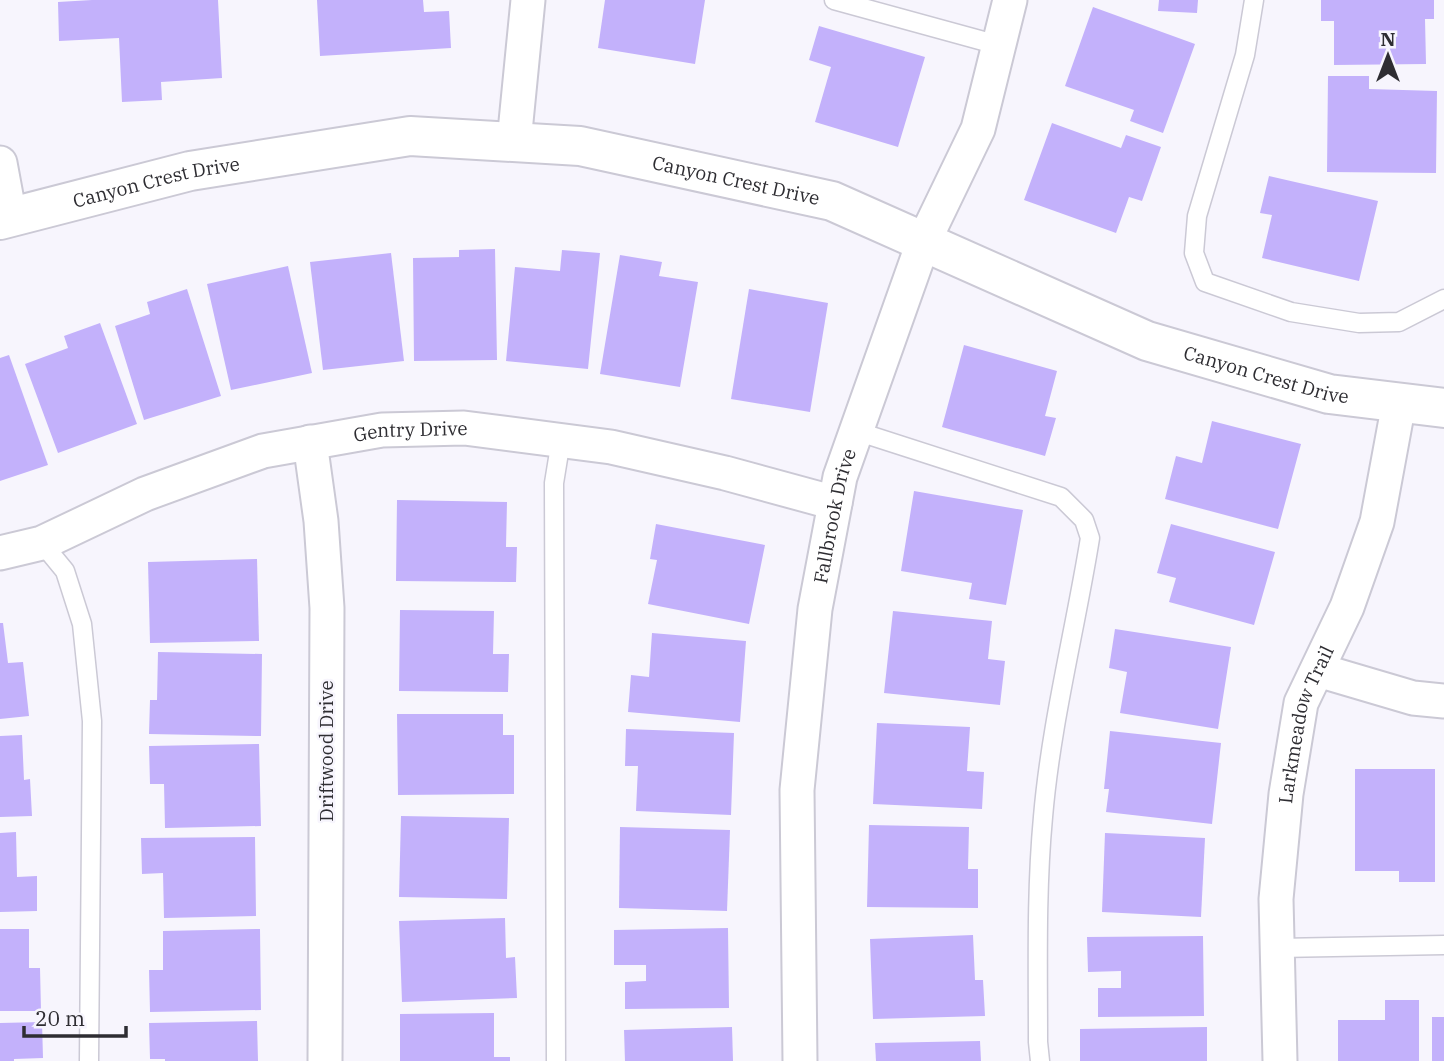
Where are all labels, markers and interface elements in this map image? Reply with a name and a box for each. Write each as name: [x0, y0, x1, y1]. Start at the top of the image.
north arrow: [1353, 21, 1423, 91]
text: N: [1380, 27, 1396, 51]
street label: Canyon Crest Drive: [650, 150, 822, 210]
street label: Canyon Crest Drive: [70, 151, 241, 213]
street label: Canyon Crest Drive: [1181, 340, 1350, 408]
street label: Gentry Drive: [352, 416, 468, 447]
street label: Fallbrook Drive: [808, 445, 861, 586]
street label: Larkmeadow Trail: [1273, 641, 1339, 805]
street label: Driftwood Drive: [314, 680, 338, 822]
scale bar: [24, 995, 126, 1038]
text: 20 m: [35, 1004, 85, 1032]

